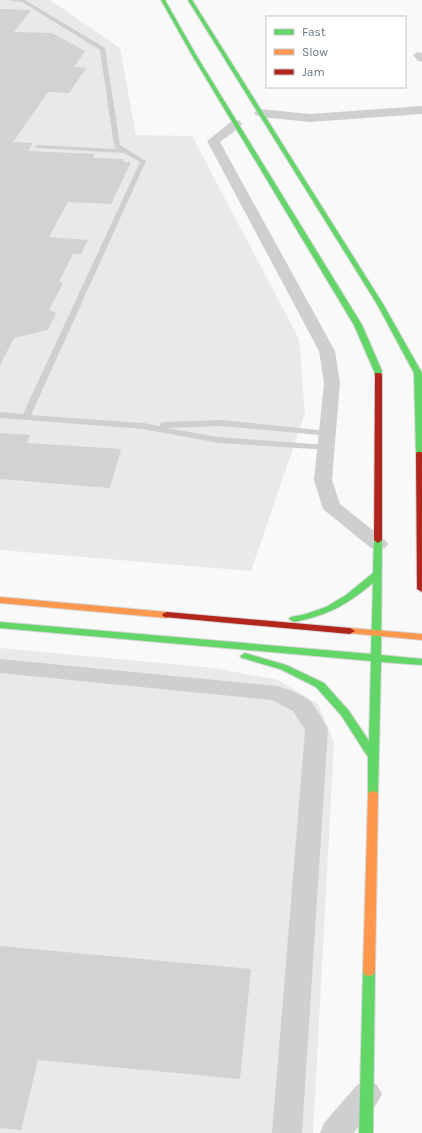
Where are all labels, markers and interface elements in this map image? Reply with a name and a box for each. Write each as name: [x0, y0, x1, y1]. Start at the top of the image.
legend: [266, 16, 406, 88]
text: Fast: [302, 25, 326, 39]
text: Slow: [302, 45, 328, 59]
text: Jam: [302, 65, 325, 79]

